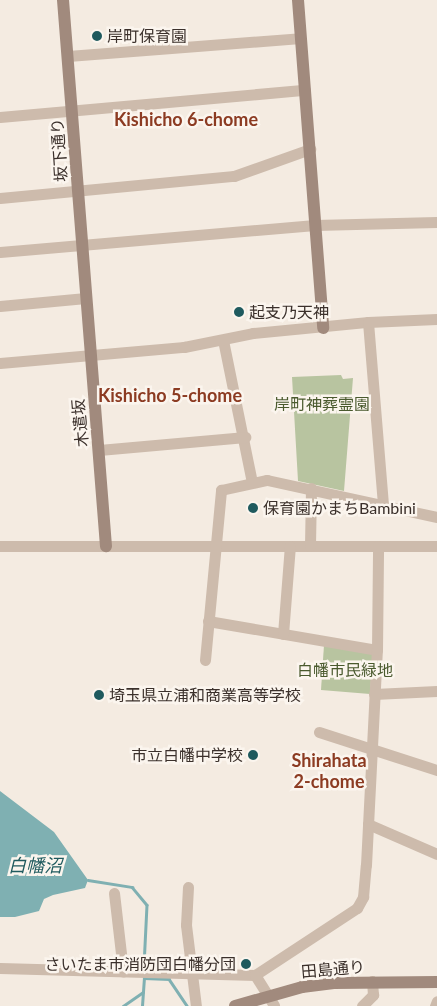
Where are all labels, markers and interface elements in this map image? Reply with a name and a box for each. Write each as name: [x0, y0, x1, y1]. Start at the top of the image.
place label: 岸町保育園: [107, 26, 187, 46]
marker: 岸町保育園: [91, 30, 103, 42]
district label: Kishicho 6-chome: [114, 108, 258, 130]
street label: 坂下通り: [47, 117, 71, 183]
place label: 起支乃天神: [249, 302, 329, 322]
marker: 起支乃天神: [233, 306, 245, 318]
district label: Kishicho 5-chome: [98, 384, 242, 406]
park label: 岸町神葬霊園: [274, 394, 370, 414]
street label: 木遣坂: [68, 398, 92, 448]
place label: 保育園かまちBambini: [263, 498, 416, 518]
marker: 保育園かまちBambini: [247, 502, 259, 514]
park label: 白幡市民緑地: [297, 660, 393, 680]
place label: 埼玉県立浦和商業高等学校: [109, 685, 301, 705]
marker: 埼玉県立浦和商業高等学校: [93, 689, 105, 701]
place label: 市立白幡中学校: [131, 745, 243, 765]
marker: 市立白幡中学校: [247, 749, 259, 761]
district label: Shirahata 2-chome: [291, 750, 367, 792]
water label: 白幡沼: [8, 854, 62, 876]
place label: さいたま市消防団白幡分団: [44, 954, 236, 974]
street label: 田島通り: [300, 957, 366, 981]
marker: さいたま市消防団白幡分団: [240, 958, 252, 970]

